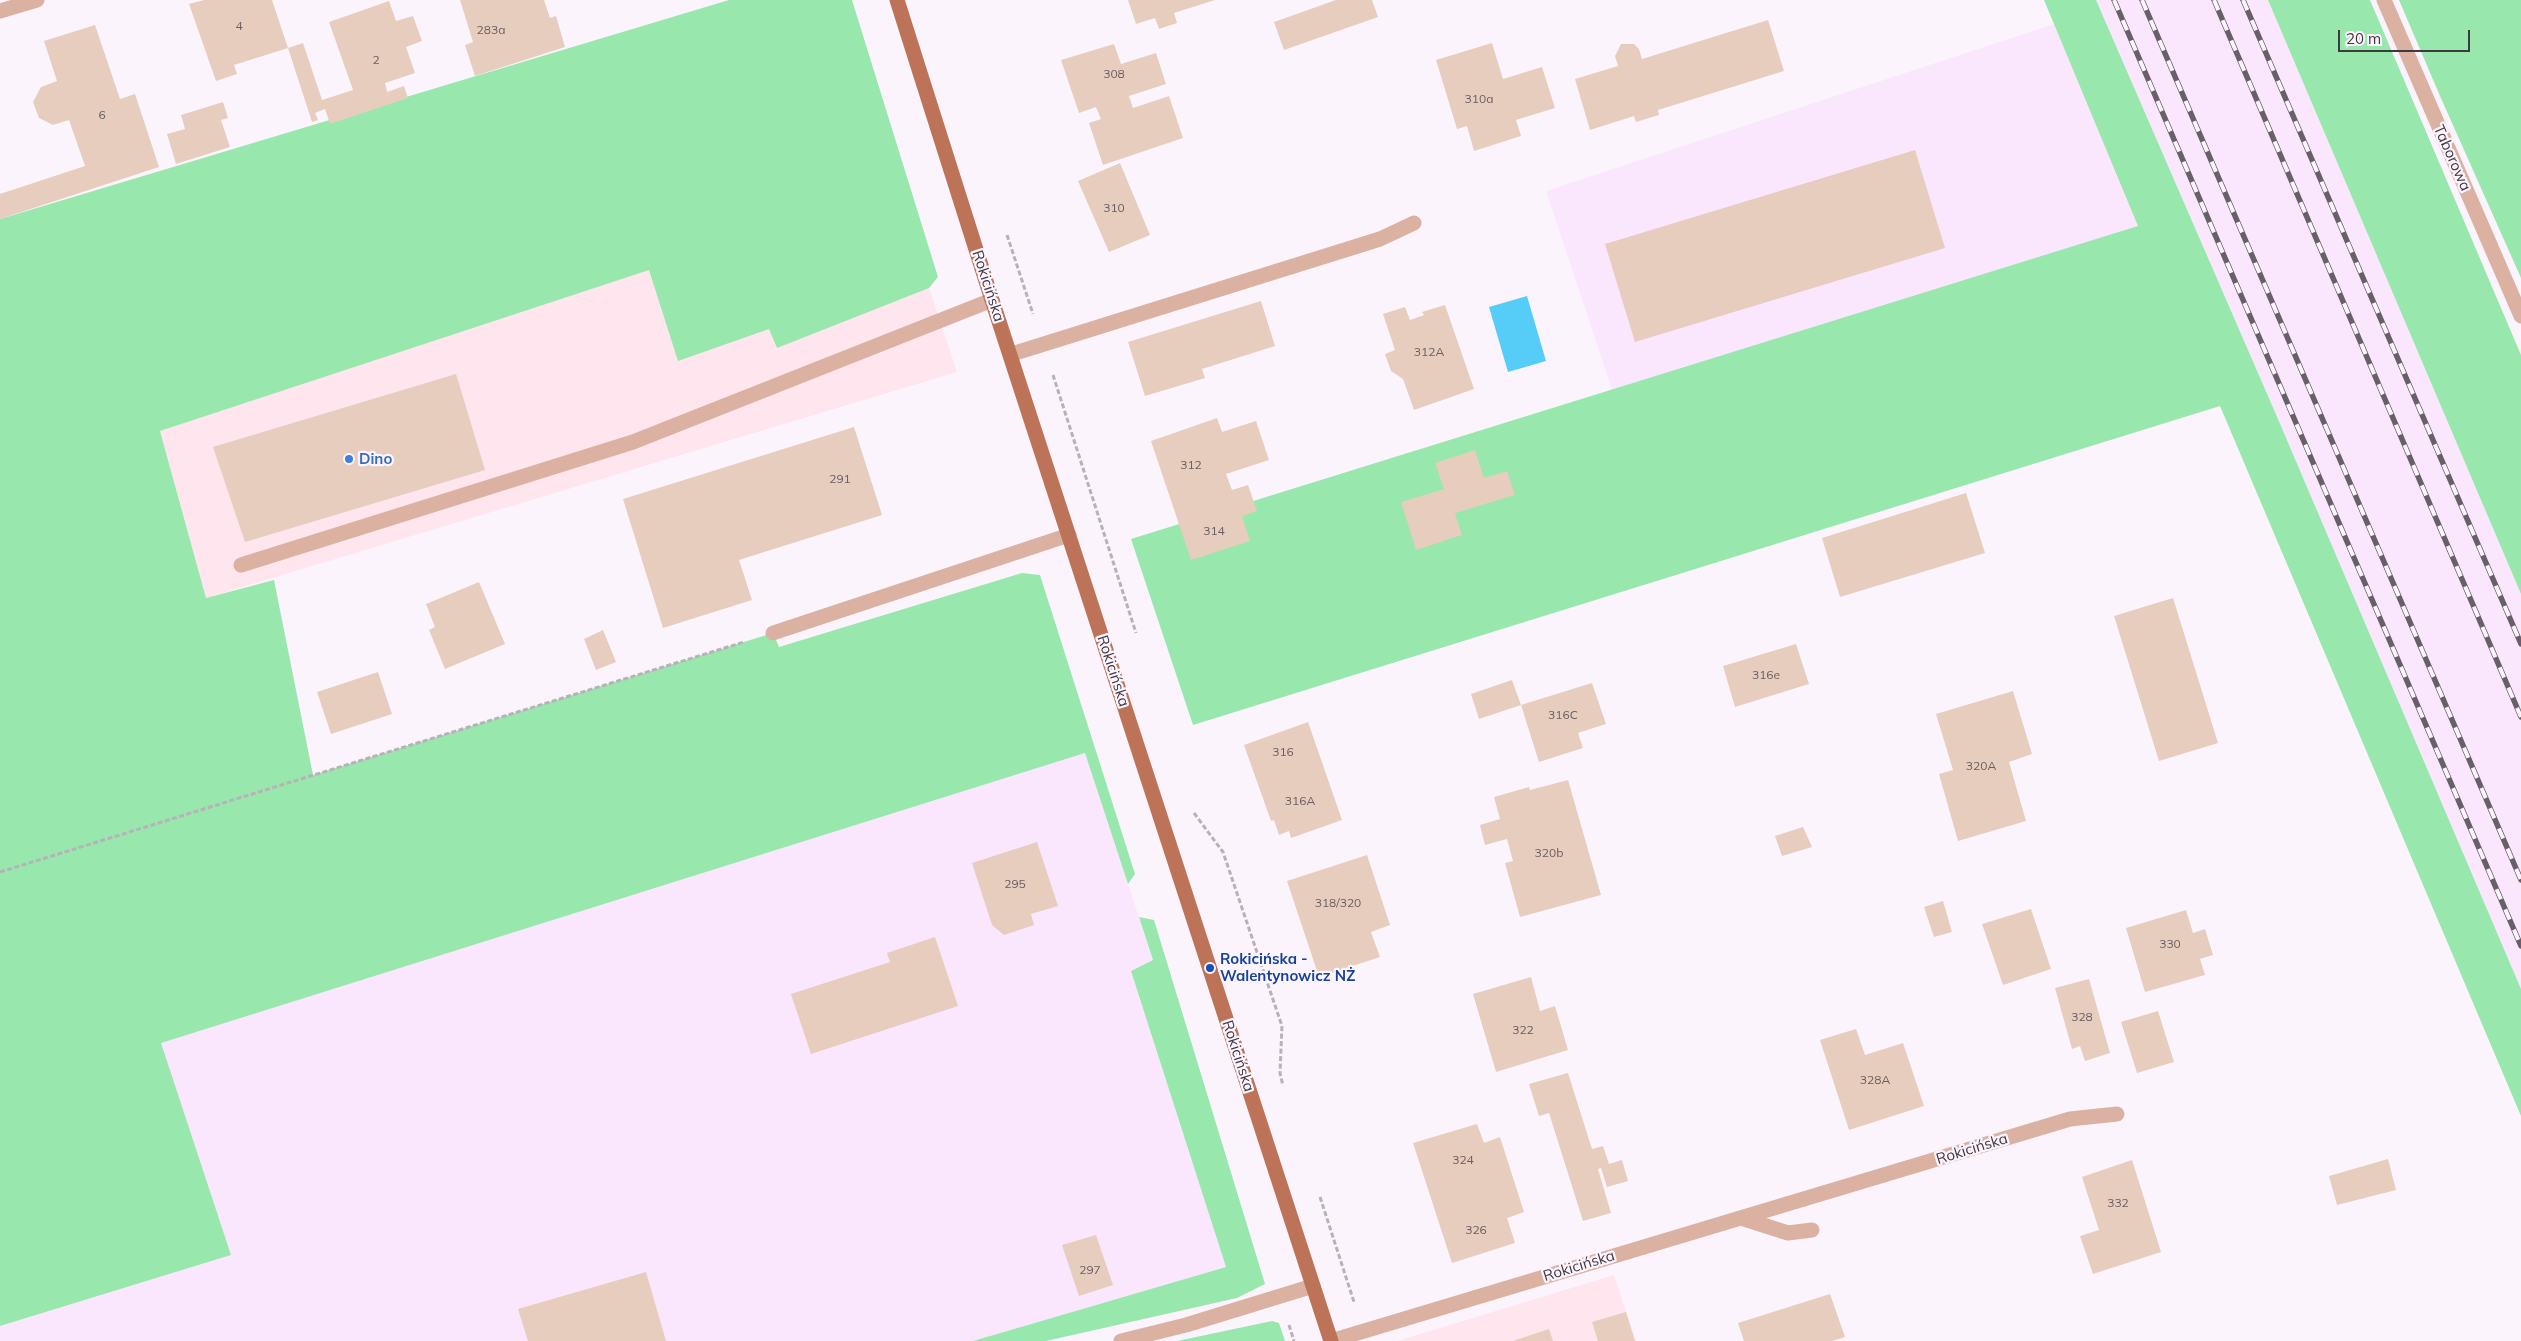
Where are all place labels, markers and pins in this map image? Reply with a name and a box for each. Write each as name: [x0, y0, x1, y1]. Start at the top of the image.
place label: Dino: [359, 450, 392, 468]
marker: Dino: [343, 453, 355, 465]
place label: Rokicińska - Walentynowicz NŻ: [1220, 950, 1355, 985]
marker: Rokicińska - Walentynowicz NŻ: [1204, 962, 1216, 974]

